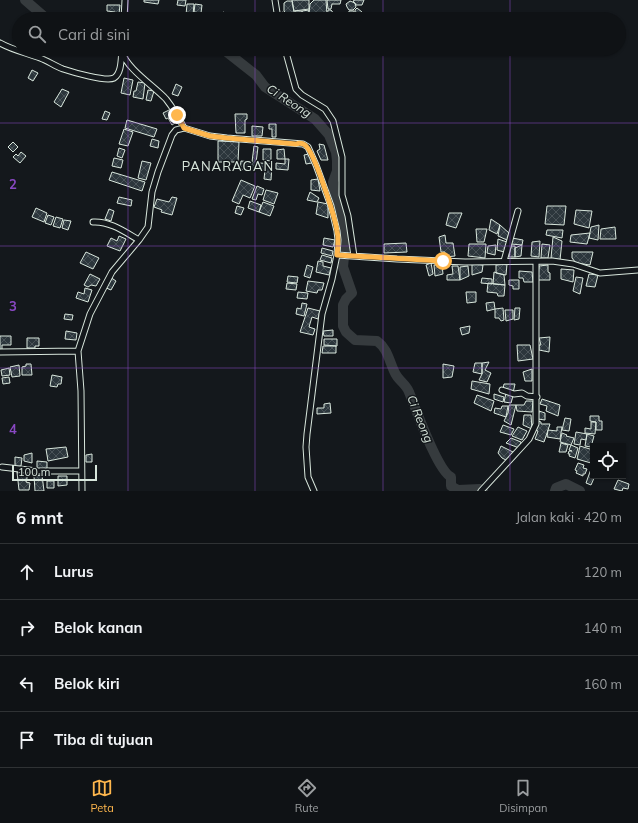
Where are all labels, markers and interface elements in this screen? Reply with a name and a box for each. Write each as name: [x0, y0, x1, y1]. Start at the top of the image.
search box: [12, 12, 626, 56]
icon: search: [26, 23, 48, 45]
text: Cari di sini: [58, 25, 130, 44]
water label: Ci Reong: [264, 81, 314, 120]
route end: [168, 106, 186, 124]
district label: PANARAGAN: [182, 158, 274, 174]
text: 2: [9, 176, 17, 192]
route start: [434, 252, 452, 270]
text: 3: [9, 298, 17, 314]
water label: Ci Reong: [404, 393, 437, 445]
text: 4: [9, 421, 17, 437]
map controls: [590, 443, 626, 479]
button: locate: [590, 443, 626, 479]
scale bar: [12, 463, 97, 482]
text: 100 m: [18, 465, 50, 479]
text: 6 mnt: [16, 507, 63, 528]
text: Jalan kaki · 420 m: [516, 509, 622, 525]
icon: ahead: [16, 561, 38, 583]
text: Lurus: [54, 562, 94, 581]
text: 120 m: [584, 564, 622, 580]
icon: right: [16, 617, 38, 639]
text: Belok kanan: [54, 618, 143, 637]
text: 140 m: [584, 620, 622, 636]
icon: left: [16, 673, 38, 695]
text: Belok kiri: [54, 674, 120, 693]
text: 160 m: [584, 676, 622, 692]
icon: arrive: [16, 729, 38, 751]
text: Tiba di tujuan: [54, 730, 153, 749]
tab: Peta: [90, 777, 114, 815]
tab: Rute: [295, 777, 318, 815]
tab: Disimpan: [499, 777, 548, 815]

